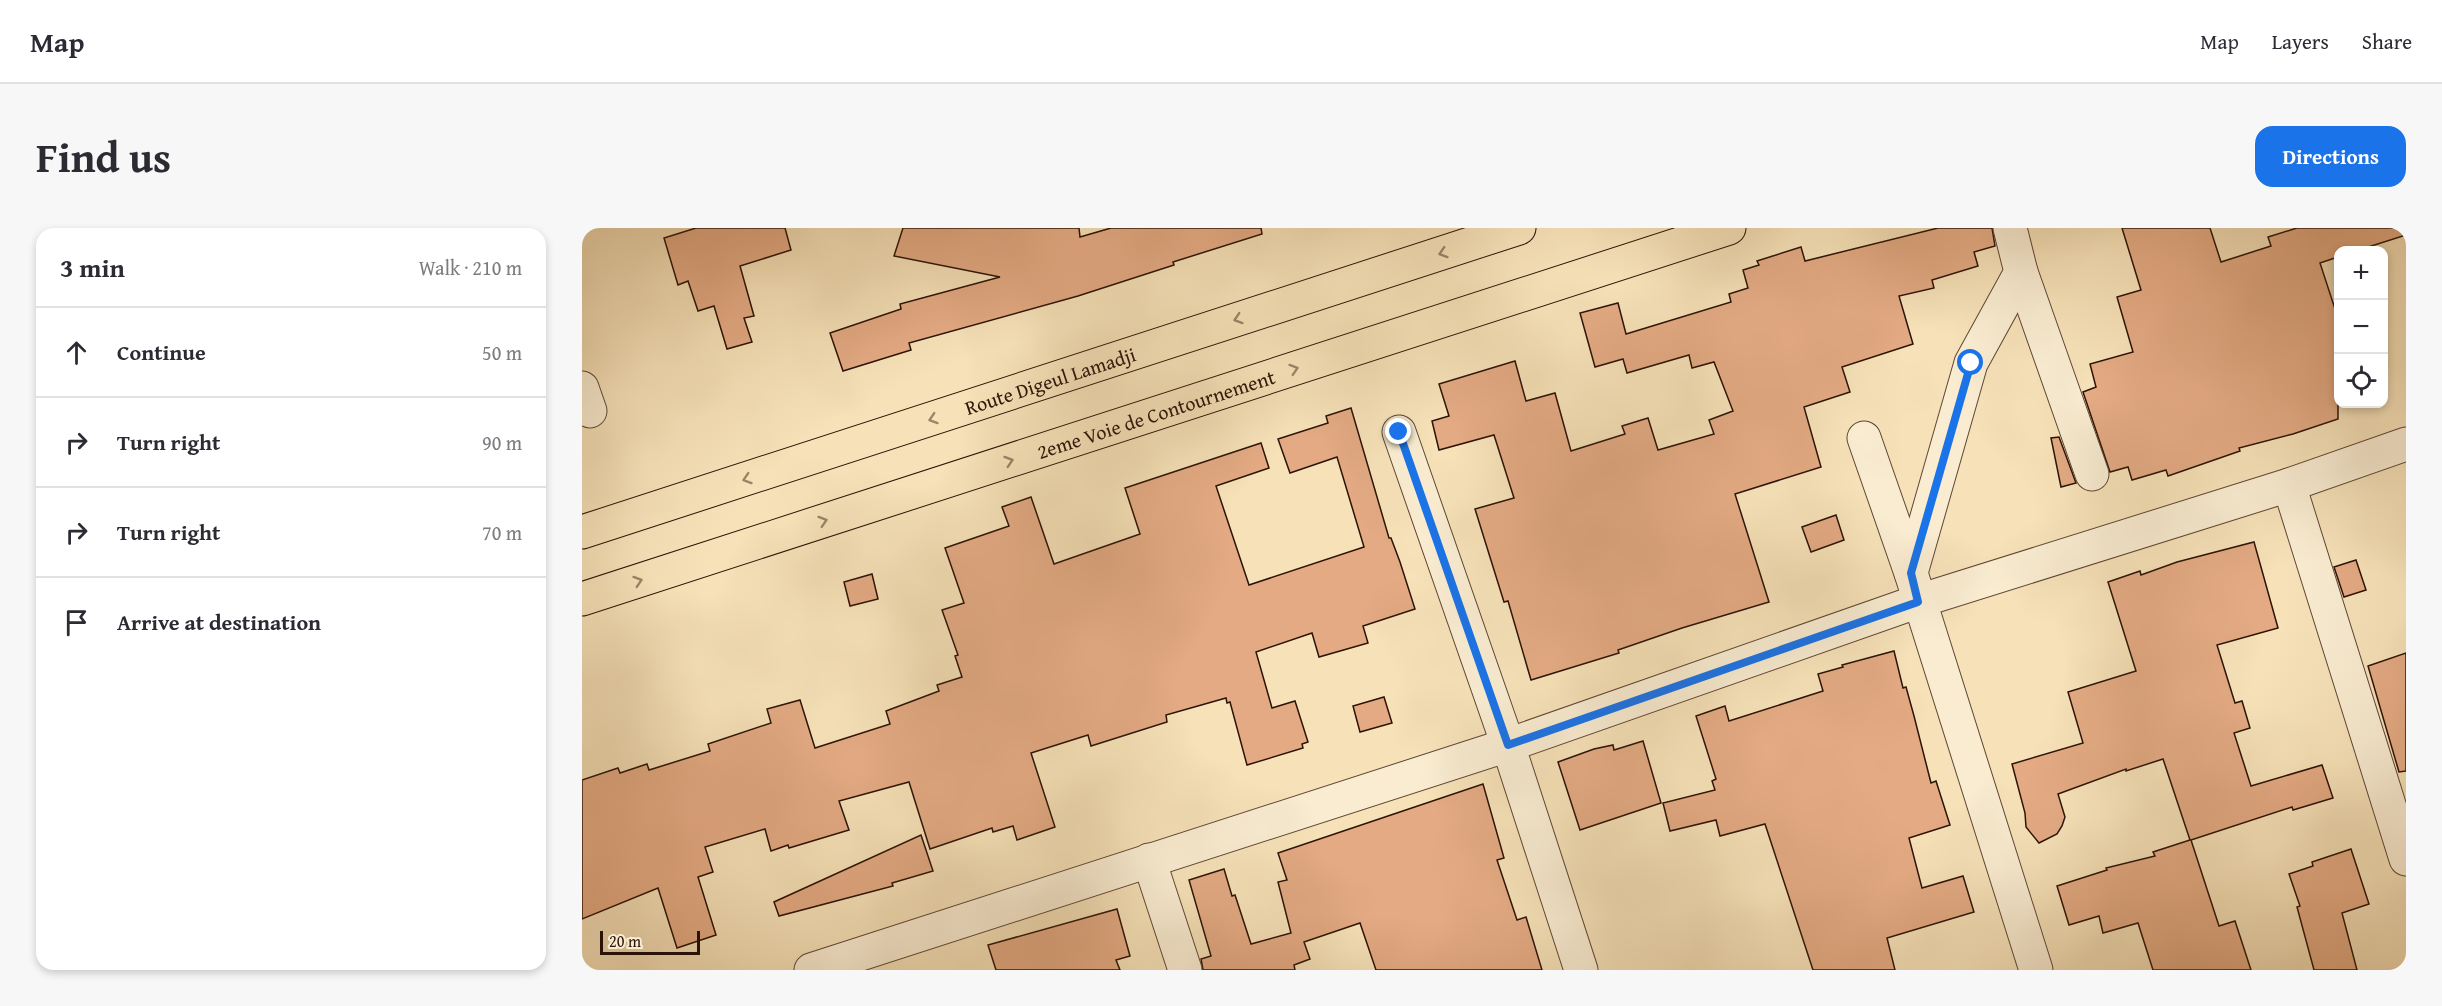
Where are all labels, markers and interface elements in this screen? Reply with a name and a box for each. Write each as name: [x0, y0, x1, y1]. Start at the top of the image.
text: Map: [30, 21, 84, 62]
text: Map: [2200, 26, 2239, 57]
text: Layers: [2272, 26, 2329, 57]
text: Share: [2362, 26, 2412, 57]
text: Find us: [36, 126, 171, 187]
button: Directions: [2255, 126, 2406, 187]
one-way arrow: [1438, 245, 1449, 258]
map controls: [2334, 246, 2388, 408]
button: +: [2334, 246, 2388, 300]
text: 3 min: [60, 248, 125, 287]
text: Walk · 210 m: [419, 253, 522, 282]
button: −: [2334, 300, 2388, 354]
one-way arrow: [1233, 312, 1244, 325]
icon: ahead: [60, 336, 93, 369]
text: Continue: [117, 336, 206, 368]
text: 50 m: [482, 338, 522, 367]
street label: Route Digeul Lamadji: [961, 339, 1140, 421]
route start: [1957, 349, 1983, 375]
button: locate: [2334, 354, 2388, 408]
street label: 2eme Voie de Contournement: [1033, 361, 1278, 465]
one-way arrow: [1288, 364, 1299, 376]
one-way arrow: [928, 411, 938, 424]
route end: [1385, 418, 1411, 444]
icon: right: [60, 426, 93, 459]
text: Turn right: [117, 426, 220, 458]
text: 90 m: [482, 428, 522, 457]
one-way arrow: [1003, 456, 1014, 468]
one-way arrow: [742, 472, 753, 484]
icon: right: [60, 516, 93, 549]
text: Turn right: [117, 516, 220, 548]
one-way arrow: [817, 516, 828, 528]
text: 70 m: [482, 518, 522, 547]
one-way arrow: [632, 576, 643, 588]
icon: arrive: [60, 606, 93, 639]
text: Arrive at destination: [117, 606, 321, 638]
scale bar: [600, 928, 700, 956]
text: 20 m: [609, 929, 641, 953]

